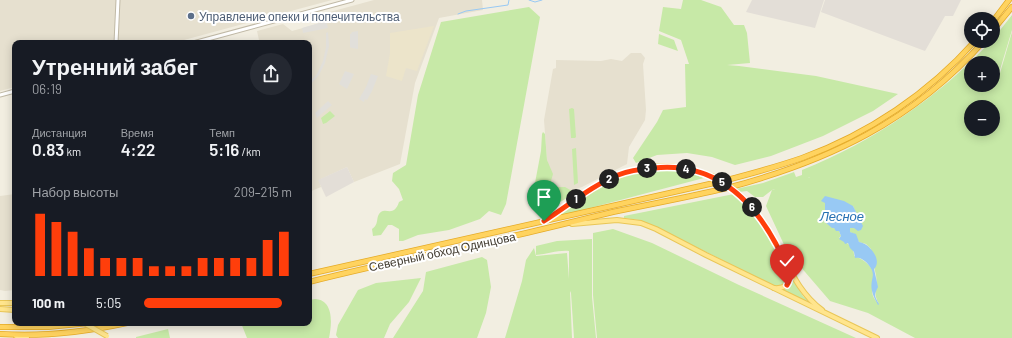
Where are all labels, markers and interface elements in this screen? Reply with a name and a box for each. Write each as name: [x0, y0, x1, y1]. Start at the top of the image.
place label: Управление опеки и попечительства: [199, 9, 400, 24]
marker: Управление опеки и попечительства: [186, 11, 196, 21]
map controls: [964, 12, 1000, 136]
button: locate: [964, 12, 1000, 48]
text: Утренний забег: [32, 53, 198, 79]
button: share: [250, 53, 292, 95]
button: +: [964, 56, 1000, 92]
text: 06:19: [32, 81, 62, 97]
button: −: [964, 100, 1000, 136]
text: Дистанция: [32, 126, 87, 139]
text: Время: [121, 126, 154, 139]
text: Темп: [209, 126, 235, 139]
text: 0.83: [32, 139, 64, 159]
text: 4:22: [121, 139, 155, 159]
text: 5:16: [209, 139, 239, 159]
text: km: [64, 145, 81, 158]
text: /km: [239, 145, 261, 158]
pin: 3: [637, 158, 657, 178]
pin: 4: [676, 159, 696, 179]
text: 3: [644, 161, 650, 174]
text: 4: [683, 162, 689, 175]
pin: 2: [599, 169, 619, 189]
text: 2: [606, 172, 612, 185]
pin: 5: [712, 172, 732, 192]
text: 5: [719, 175, 725, 188]
pin: [527, 180, 561, 221]
text: Набор высоты: [32, 184, 118, 200]
text: 209–215 m: [234, 184, 292, 200]
icon: arrive: [533, 186, 555, 208]
pin: 1: [566, 189, 586, 209]
text: 1: [574, 192, 578, 205]
pin: 6: [742, 197, 762, 217]
text: 6: [749, 200, 755, 213]
water label: Лесное: [819, 208, 864, 224]
street label: Северный обход Одинцова: [367, 229, 517, 274]
pin: [770, 244, 804, 285]
icon: check: [776, 250, 798, 272]
text: 100 m: [32, 295, 65, 311]
text: 5:05: [96, 295, 121, 311]

